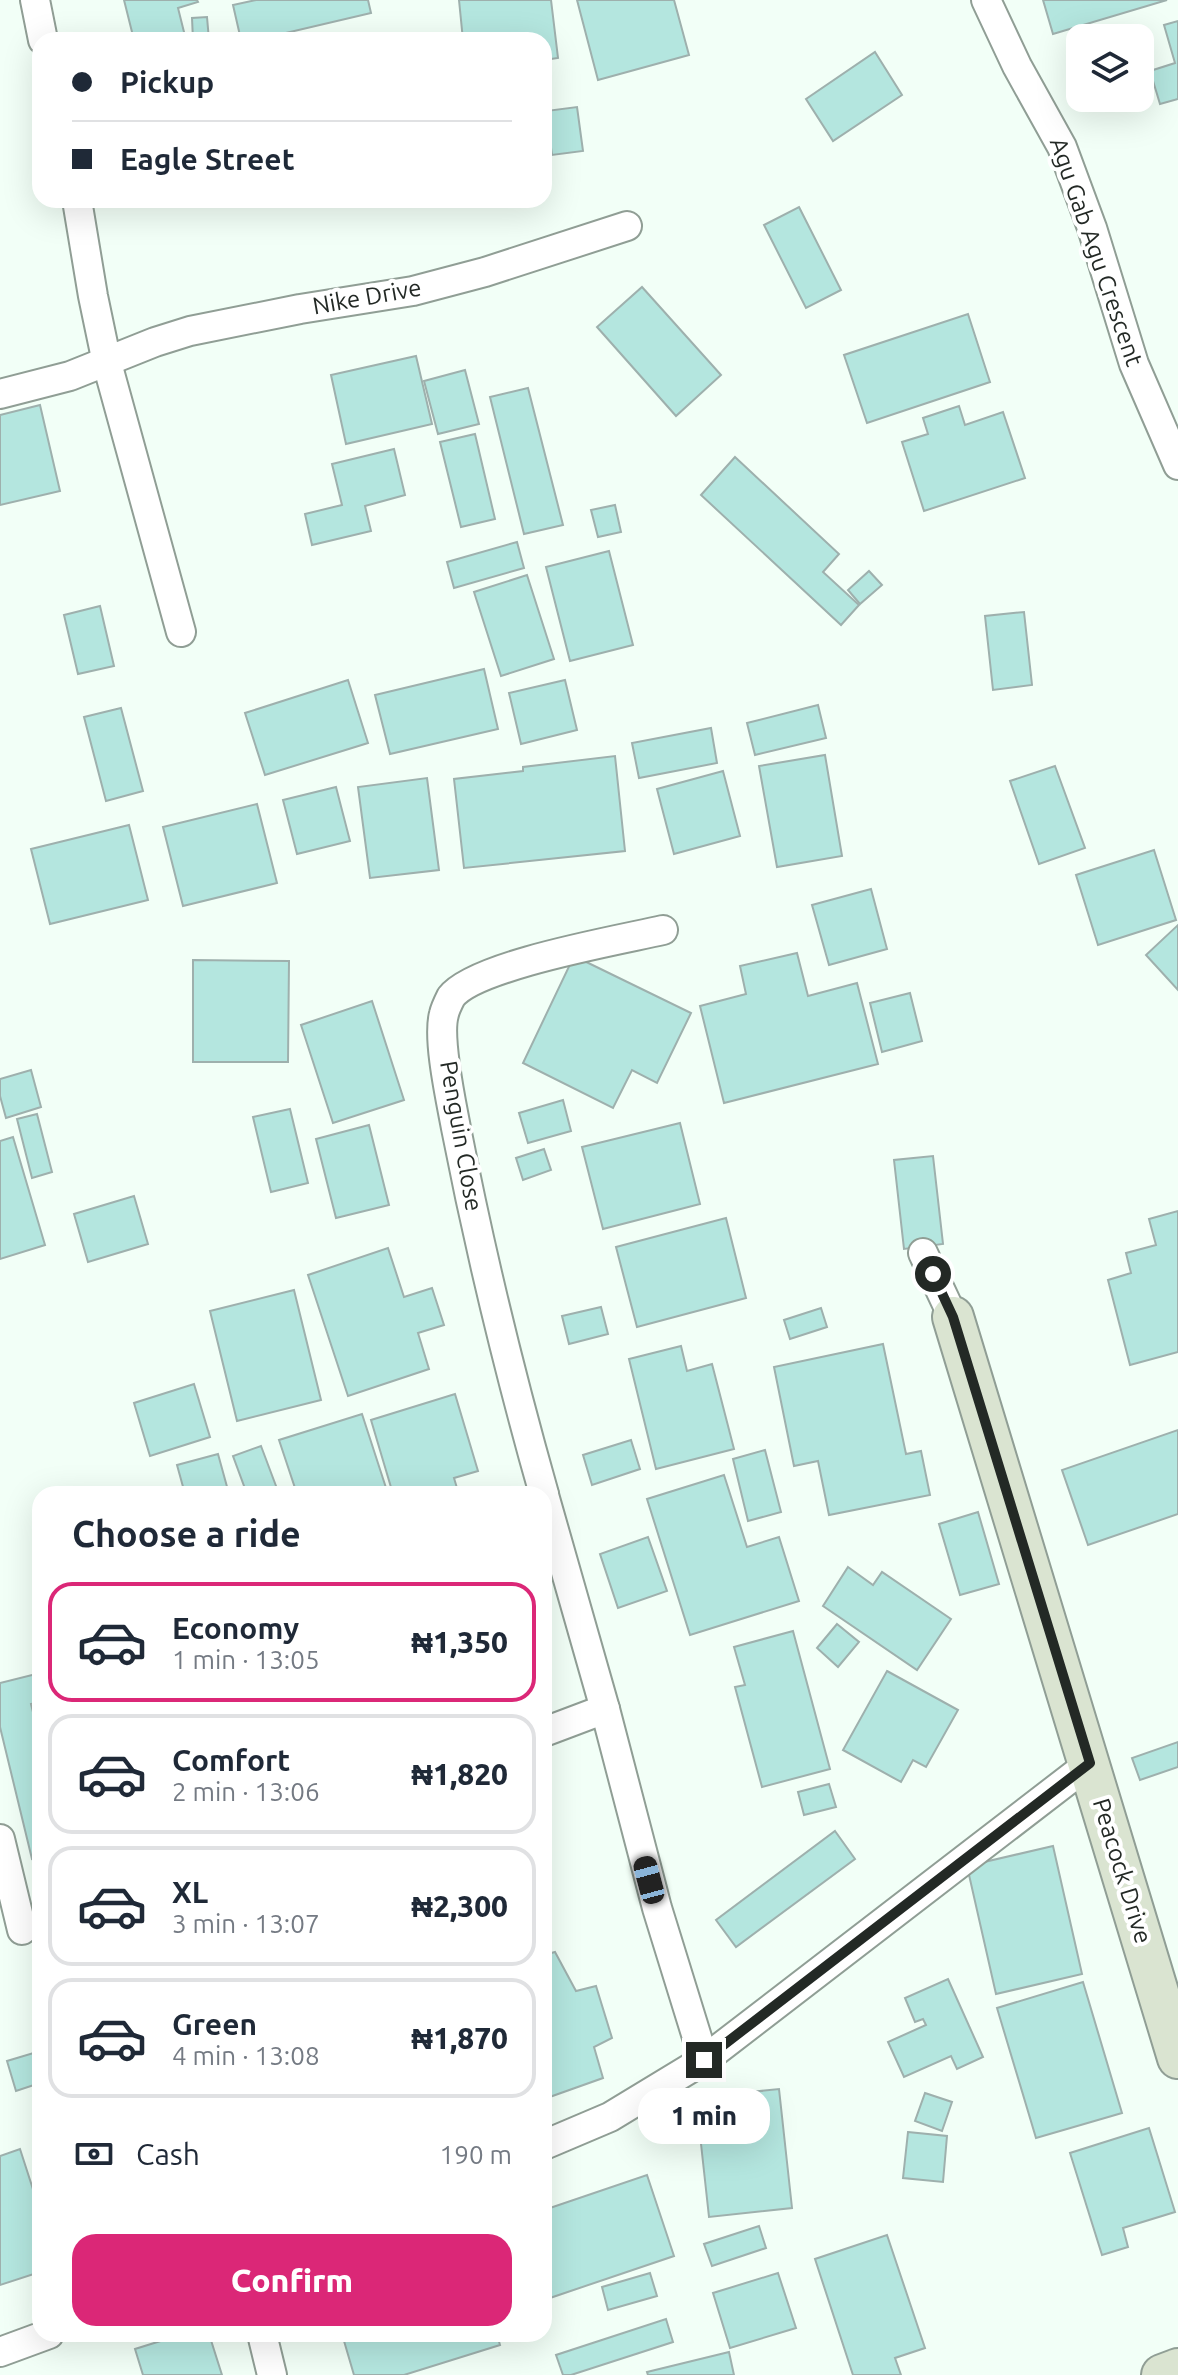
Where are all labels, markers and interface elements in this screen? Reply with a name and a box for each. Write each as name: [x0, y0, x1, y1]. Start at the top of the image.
map controls: [1066, 24, 1154, 112]
button: layers: [1066, 24, 1154, 112]
text: Pickup: [120, 65, 214, 99]
street label: Agu Gab Agu Crescent: [1045, 134, 1148, 370]
text: Eagle Street: [120, 142, 295, 176]
street label: Nike Drive: [310, 274, 424, 319]
street label: Penguin Close: [435, 1059, 488, 1213]
route start: [915, 1256, 951, 1292]
text: Choose a ride: [72, 1513, 301, 1554]
icon: car: [76, 1606, 148, 1678]
text: Economy: [172, 1611, 299, 1645]
text: ₦1,350: [411, 1625, 508, 1659]
text: 1 min · 13:05: [172, 1645, 320, 1674]
icon: car: [76, 1738, 148, 1810]
text: Comfort: [172, 1743, 290, 1777]
text: ₦1,820: [411, 1757, 508, 1791]
text: 2 min · 13:06: [172, 1777, 320, 1806]
street label: Peacock Drive: [1088, 1795, 1157, 1947]
car: [631, 1854, 667, 1906]
icon: car: [76, 1870, 148, 1942]
text: XL: [172, 1875, 208, 1909]
text: ₦2,300: [411, 1889, 508, 1923]
text: 3 min · 13:07: [172, 1909, 320, 1938]
icon: car: [76, 2002, 148, 2074]
text: Green: [172, 2007, 257, 2041]
text: ₦1,870: [411, 2021, 508, 2055]
text: 4 min · 13:08: [172, 2041, 320, 2070]
route end: [686, 2042, 722, 2078]
callout: 1 min: [638, 2088, 770, 2144]
text: 1 min: [671, 2101, 737, 2130]
icon: cash: [72, 2132, 116, 2176]
text: Cash: [136, 2137, 200, 2171]
text: 190 m: [440, 2140, 512, 2169]
button: Confirm: [72, 2234, 512, 2326]

